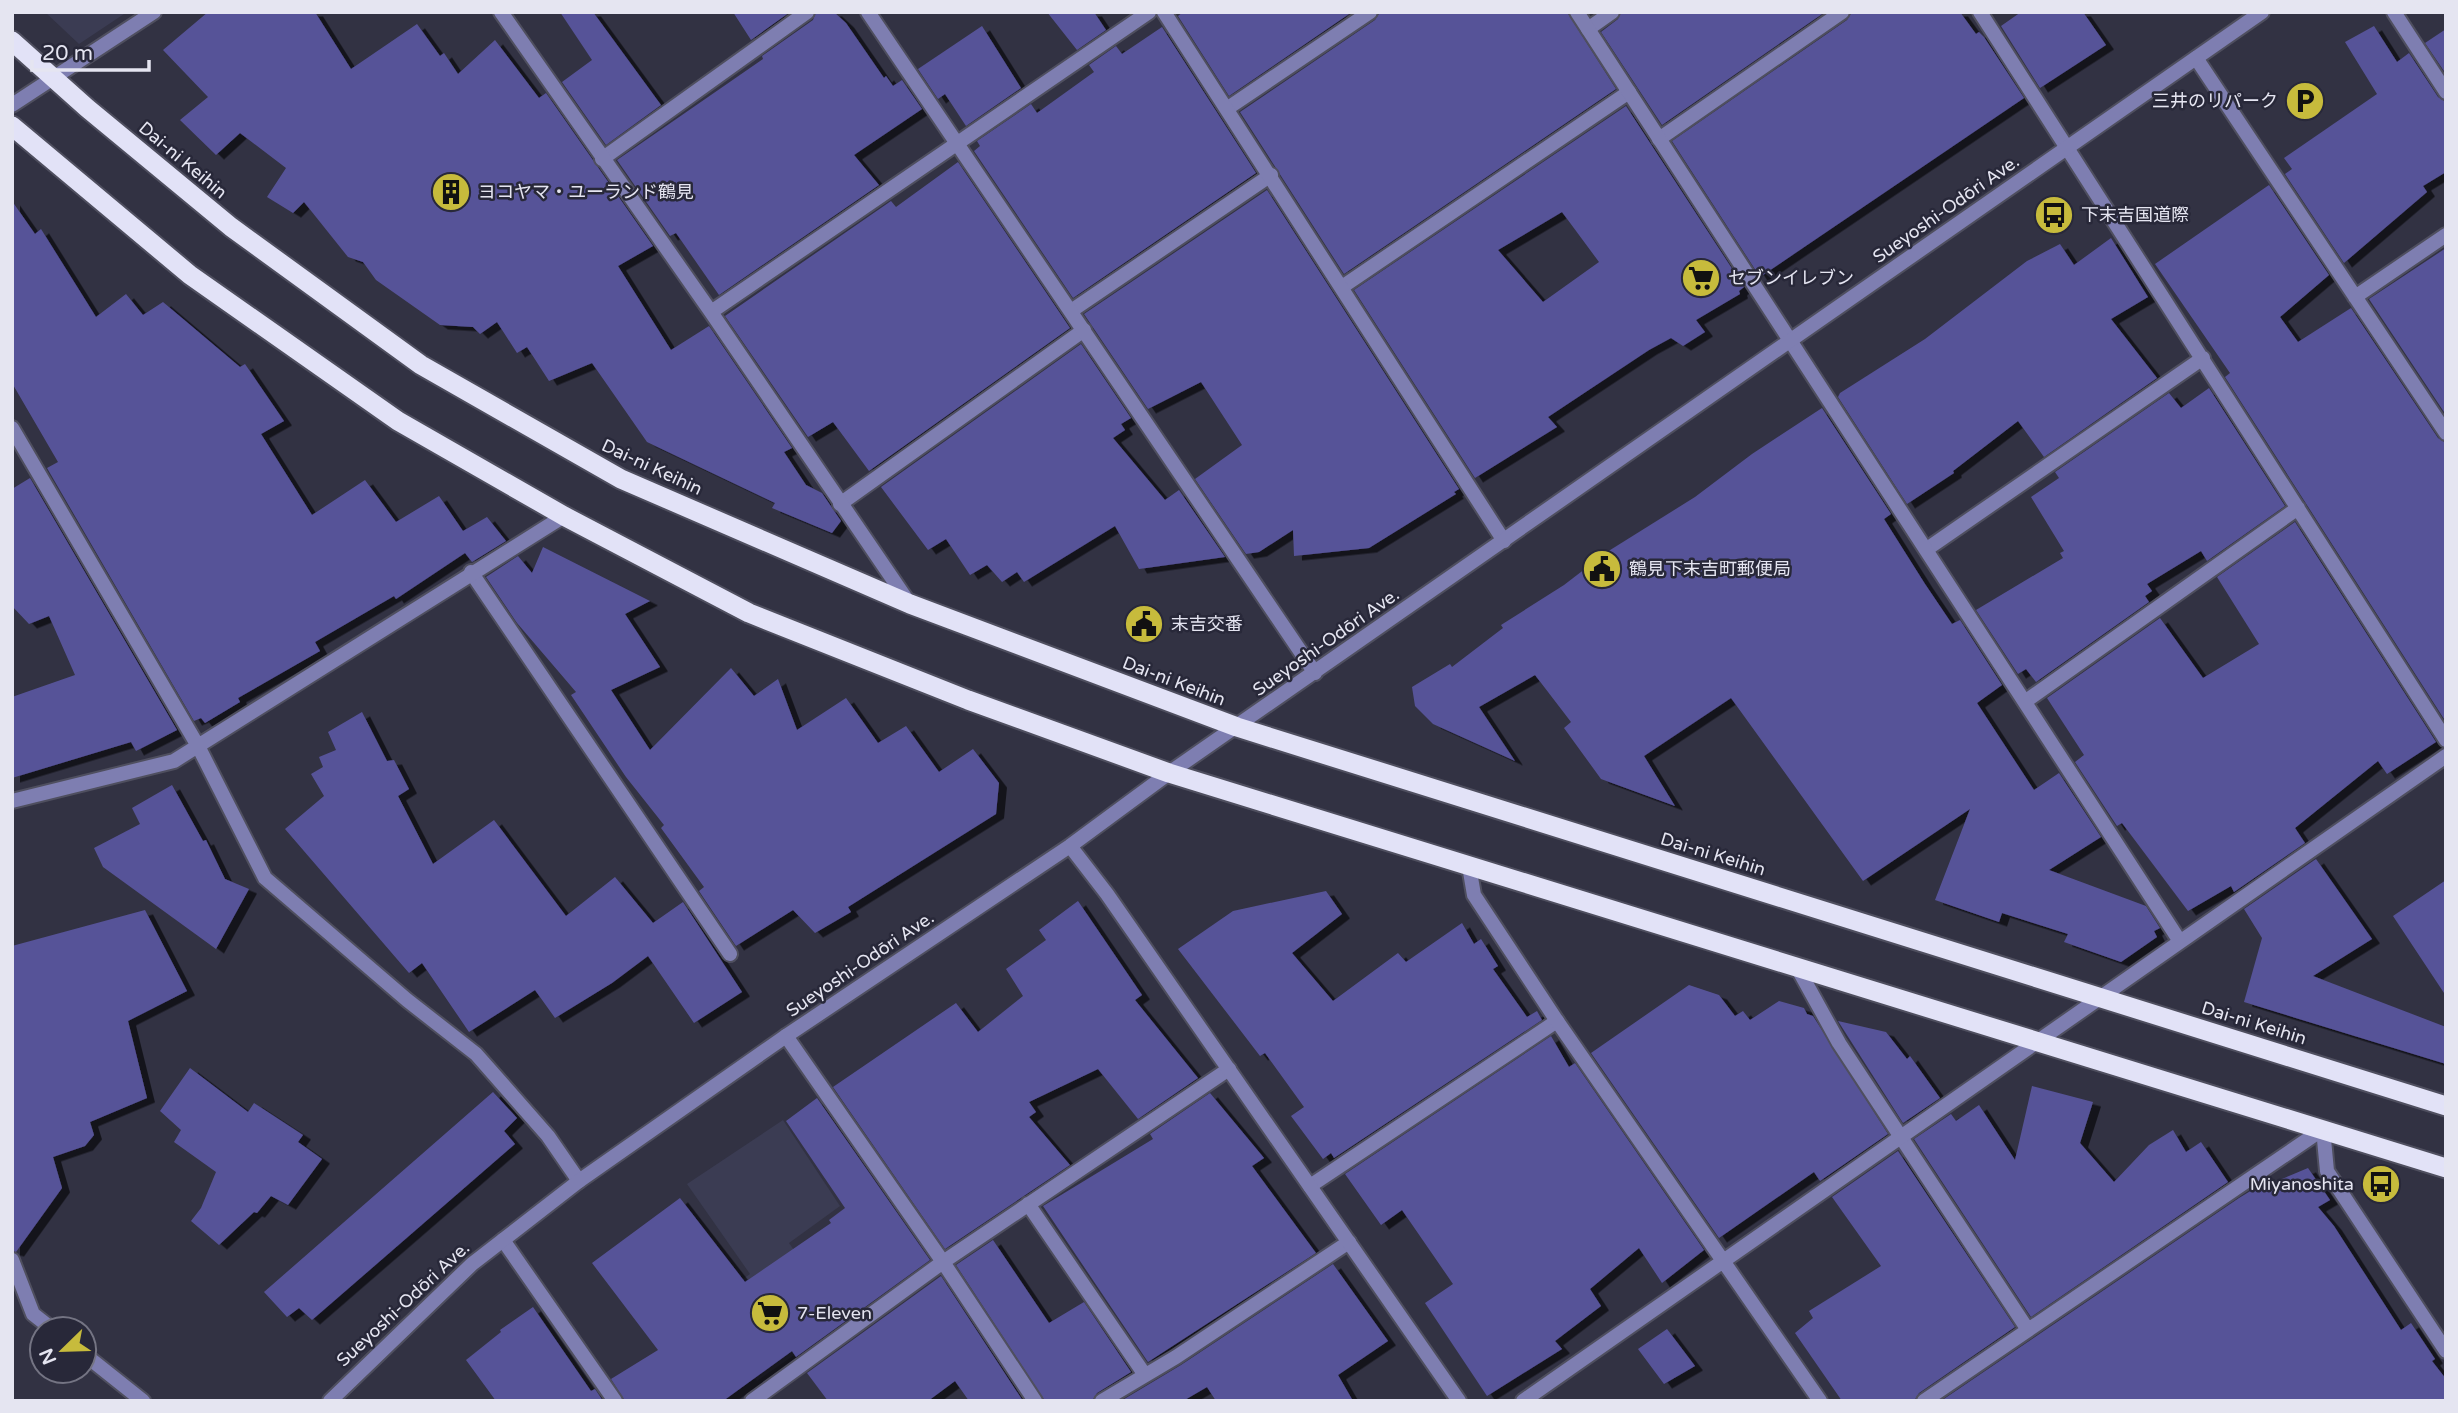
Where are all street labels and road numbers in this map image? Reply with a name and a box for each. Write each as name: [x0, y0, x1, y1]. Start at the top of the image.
street label: Dai-ni Keihin: [134, 117, 232, 203]
street label: Sueyoshi-Odōri Ave.: [1869, 150, 2023, 268]
street label: Dai-ni Keihin: [598, 434, 706, 500]
street label: Sueyoshi-Odōri Ave.: [1249, 583, 1403, 701]
street label: Dai-ni Keihin: [1119, 651, 1229, 711]
street label: Dai-ni Keihin: [1658, 828, 1768, 880]
street label: Sueyoshi-Odōri Ave.: [782, 906, 938, 1022]
street label: Dai-ni Keihin: [2199, 997, 2309, 1049]
street label: Sueyoshi-Odōri Ave.: [332, 1237, 474, 1371]

